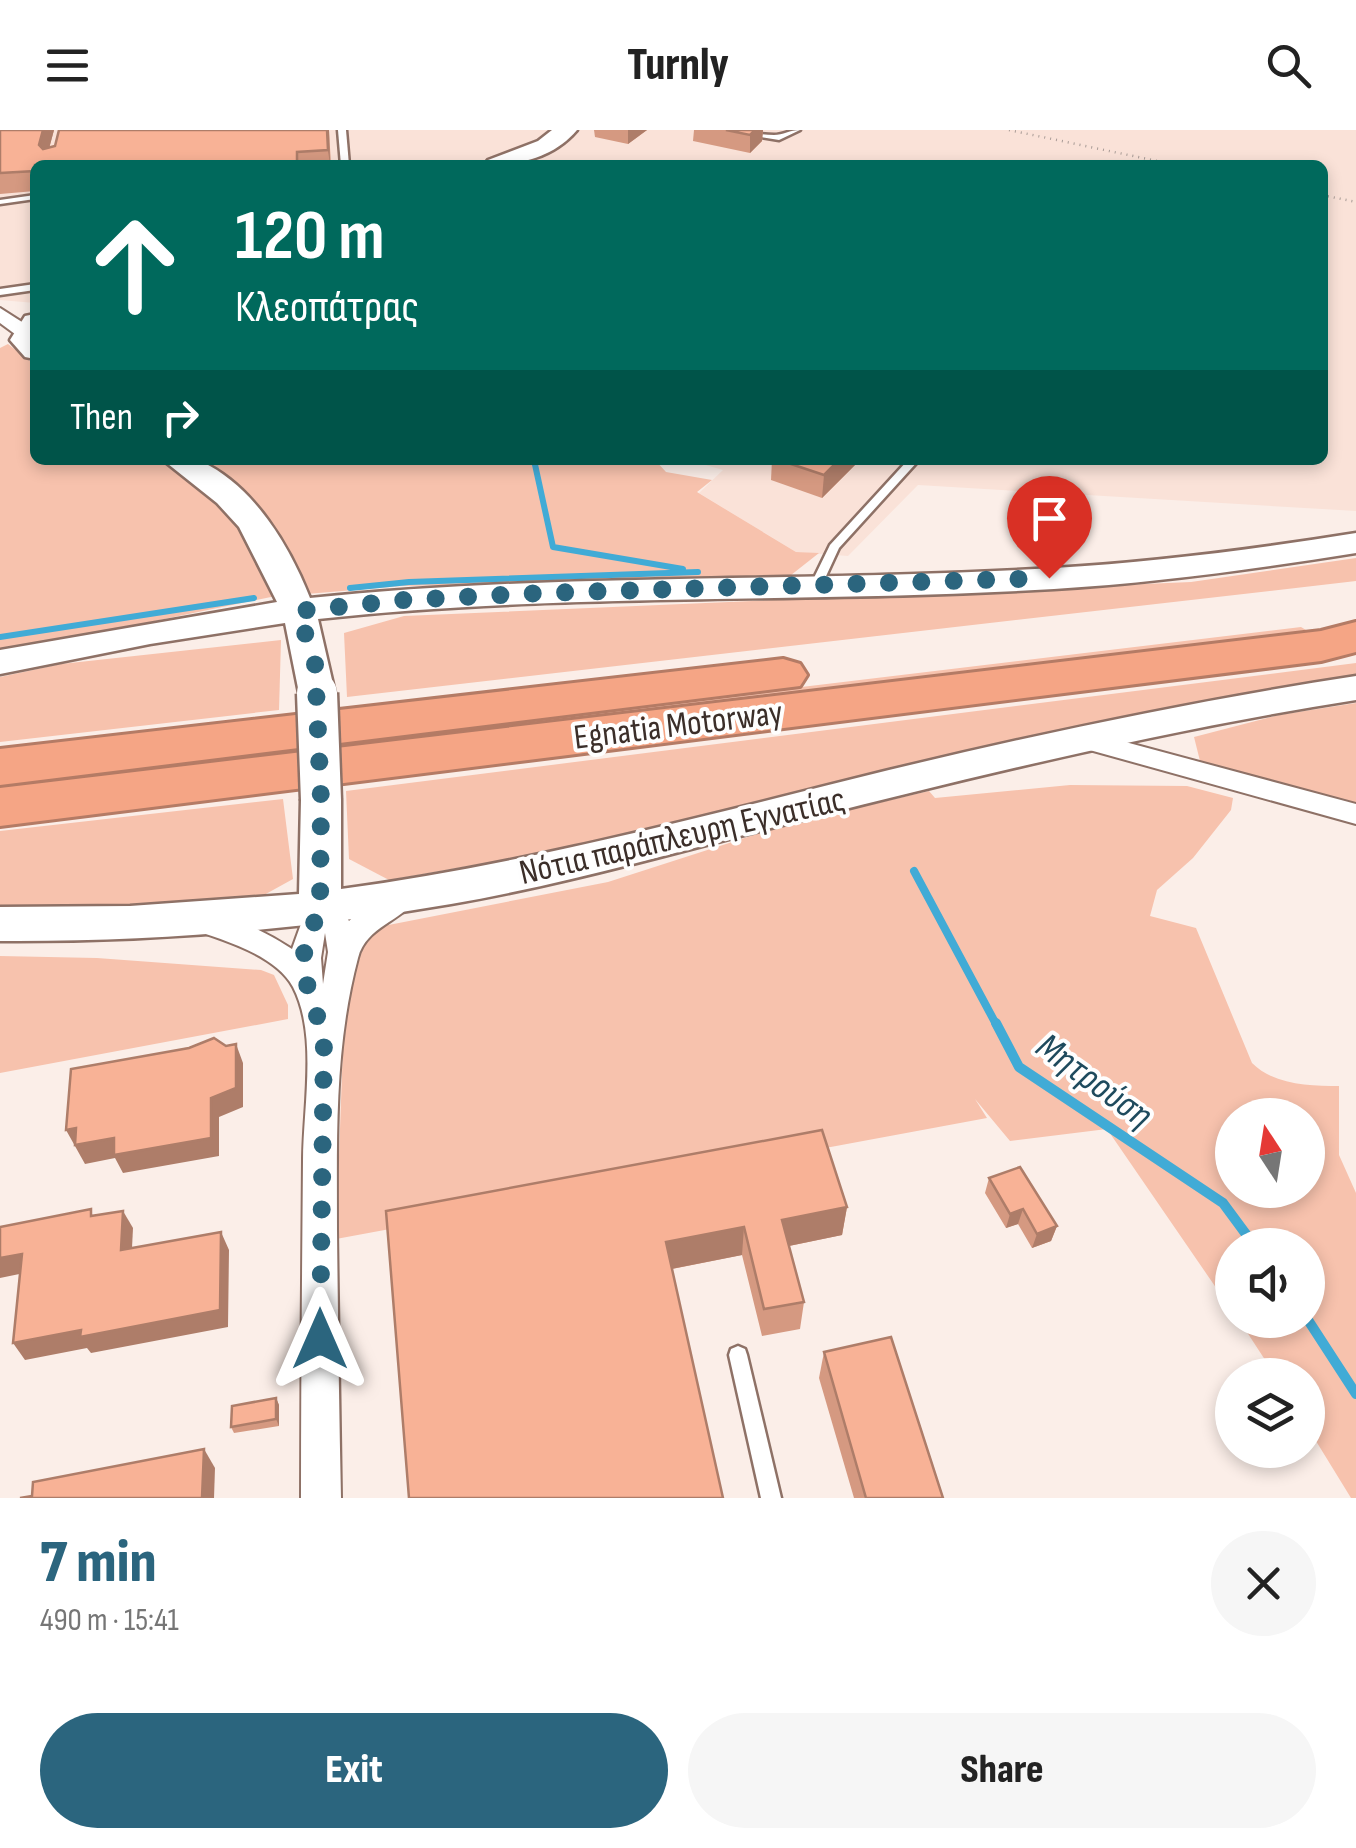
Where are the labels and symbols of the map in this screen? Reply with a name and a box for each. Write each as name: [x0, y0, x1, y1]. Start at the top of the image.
pin: [1007, 476, 1092, 579]
street label: Egnatia Motorway: [571, 691, 785, 760]
street label: Νότια παράπλευρη Εγνατίας: [515, 778, 849, 895]
water label: Μητρούση: [1027, 1024, 1161, 1138]
north arrow: [1215, 1098, 1325, 1208]
position arrow: [268, 1287, 372, 1391]

